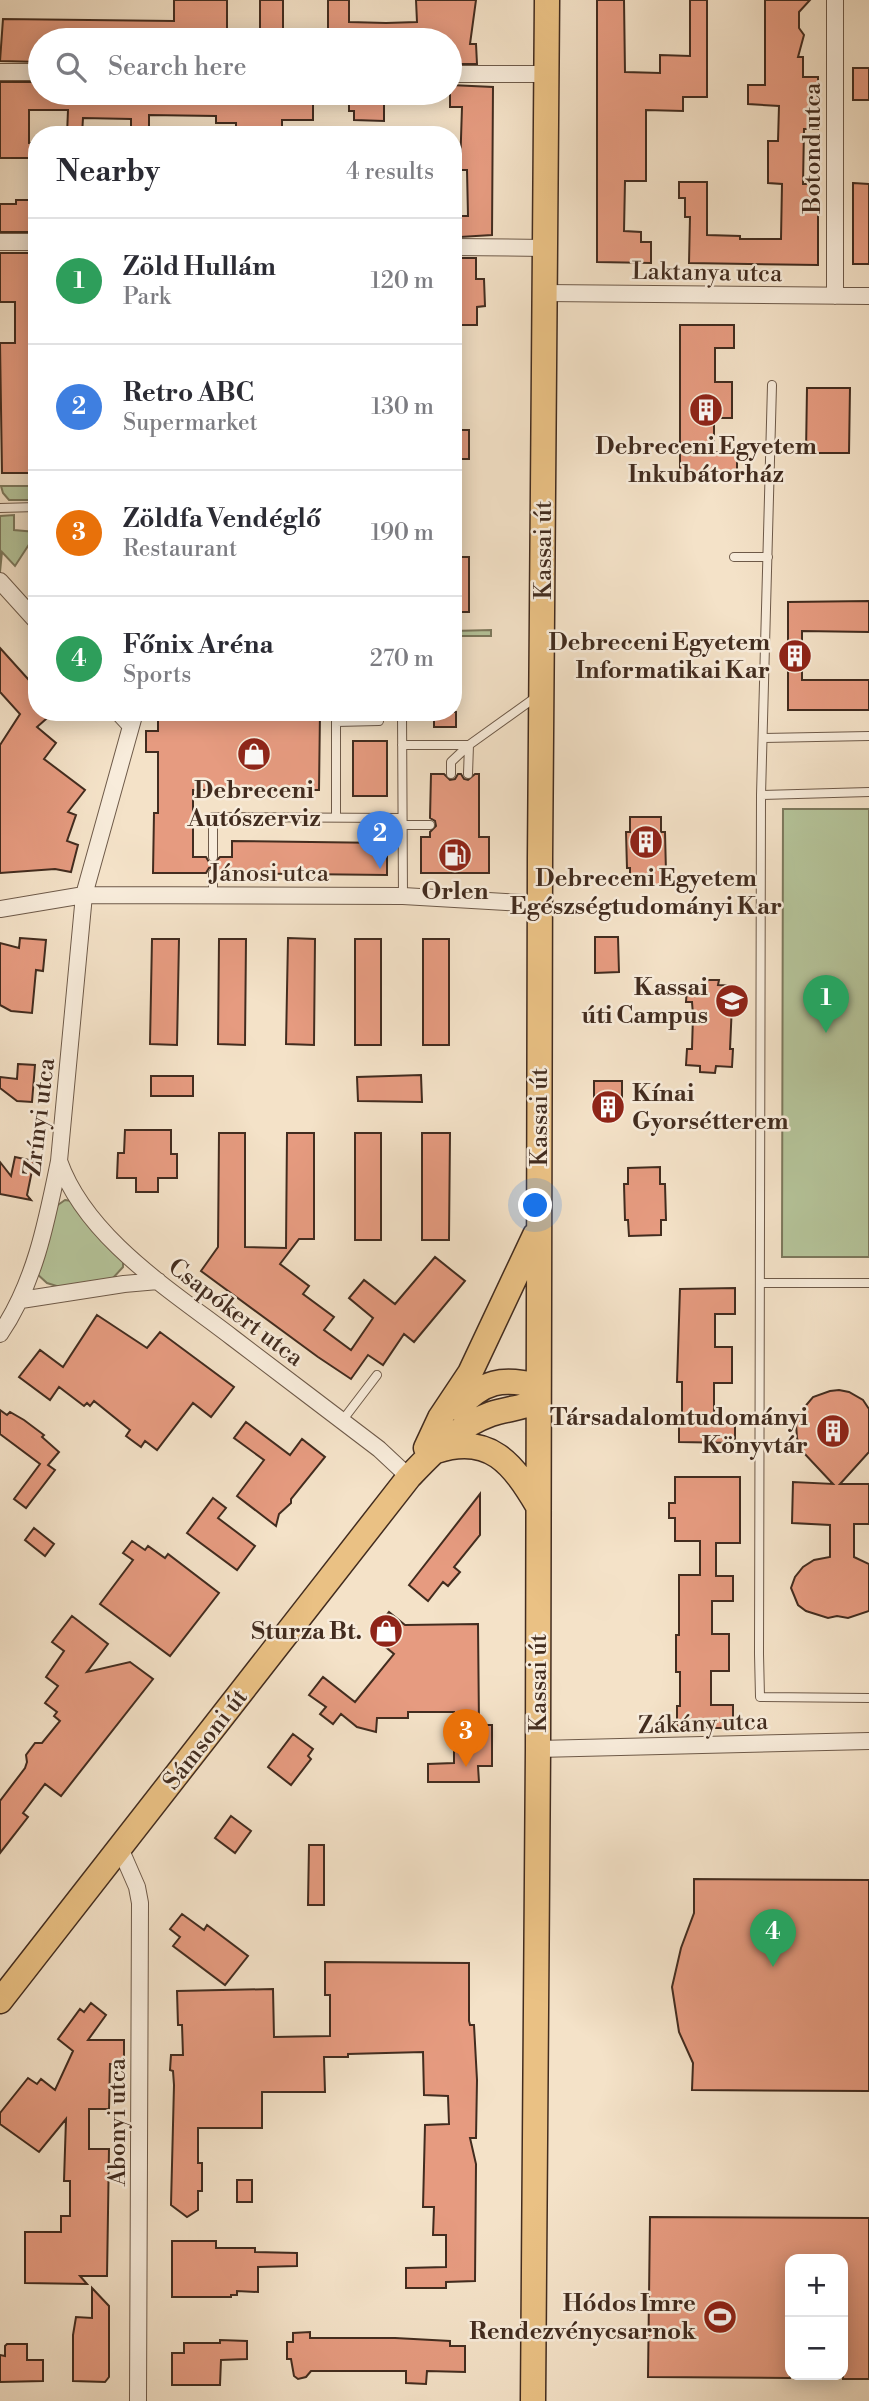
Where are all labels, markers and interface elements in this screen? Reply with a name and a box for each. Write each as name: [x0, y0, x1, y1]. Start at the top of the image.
search box: [28, 28, 462, 105]
icon: search: [52, 48, 90, 86]
text: Search here: [108, 51, 247, 83]
street label: Botond utca: [798, 82, 828, 214]
text: Nearby: [56, 153, 160, 191]
text: 4 results: [346, 158, 434, 186]
text: Zöld Hullám: [123, 251, 276, 283]
street label: Laktanya utca: [631, 257, 783, 289]
text: 1: [73, 267, 85, 295]
text: 120 m: [370, 267, 434, 295]
text: Park: [123, 283, 171, 311]
text: Retro ABC: [123, 377, 254, 409]
building icon: Debreceni Egyetem Inkubátorház: [687, 391, 725, 429]
text: 2: [72, 393, 86, 421]
text: 130 m: [371, 393, 434, 421]
text: Supermarket: [123, 409, 258, 437]
place label: Debreceni Egyetem Inkubátorház: [595, 432, 817, 490]
street label: Kassai út: [529, 500, 559, 599]
text: Zöldfa Vendéglő: [123, 503, 321, 535]
text: 3: [72, 519, 86, 547]
text: 190 m: [371, 519, 434, 547]
text: Restaurant: [123, 535, 237, 563]
place label: Debreceni Egyetem Informatikai Kar: [548, 628, 770, 686]
text: Főnix Aréna: [123, 629, 273, 661]
building icon: Debreceni Egyetem Informatikai Kar: [776, 637, 814, 675]
text: 4: [71, 645, 87, 673]
text: 270 m: [370, 645, 434, 673]
text: Sports: [123, 661, 191, 689]
shop icon: Debreceni Autószerviz: [235, 735, 273, 773]
place label: Debreceni Autószerviz: [186, 776, 321, 834]
pin: 2: [357, 811, 403, 869]
building icon: Debreceni Egyetem Egészségtudományi Kar: [627, 823, 665, 861]
fuel station icon: Orlen: [436, 836, 474, 874]
street label: Jánosi utca: [208, 859, 330, 889]
place label: Debreceni Egyetem Egészségtudományi Kar: [510, 864, 782, 922]
place label: Orlen: [422, 877, 489, 907]
place label: Kassai úti Campus: [581, 973, 708, 1031]
pin: 1: [803, 975, 849, 1033]
school or university icon: Kassai úti Campus: [713, 982, 751, 1020]
street label: Zrínyi utca: [18, 1055, 62, 1178]
street label: Kassai út: [525, 1067, 555, 1166]
place label: Kínai Gyorsétterem: [632, 1079, 789, 1137]
building icon: Kínai Gyorsétterem: [589, 1088, 627, 1126]
your location: [518, 1188, 552, 1222]
street label: Csapókert utca: [162, 1252, 310, 1374]
place label: Társadalomtudományi Könyvtár: [550, 1403, 808, 1461]
building icon: Társadalomtudományi Könyvtár: [814, 1412, 852, 1450]
shop icon: Sturza Bt.: [367, 1612, 405, 1650]
place label: Sturza Bt.: [251, 1617, 362, 1647]
street label: Kassai út: [524, 1633, 554, 1732]
street label: Sámsoni út: [157, 1683, 255, 1796]
street label: Zákány utca: [638, 1707, 769, 1741]
pin: 3: [443, 1709, 489, 1767]
pin: 4: [750, 1909, 796, 1967]
street label: Abonyi utca: [103, 2057, 133, 2187]
map controls: [785, 2254, 848, 2380]
button: +: [785, 2254, 848, 2317]
place label: Hódos Imre Rendezvénycsarnok: [469, 2289, 697, 2347]
sports icon: Hódos Imre Rendezvénycsarnok: [701, 2298, 739, 2336]
button: −: [785, 2317, 848, 2380]

